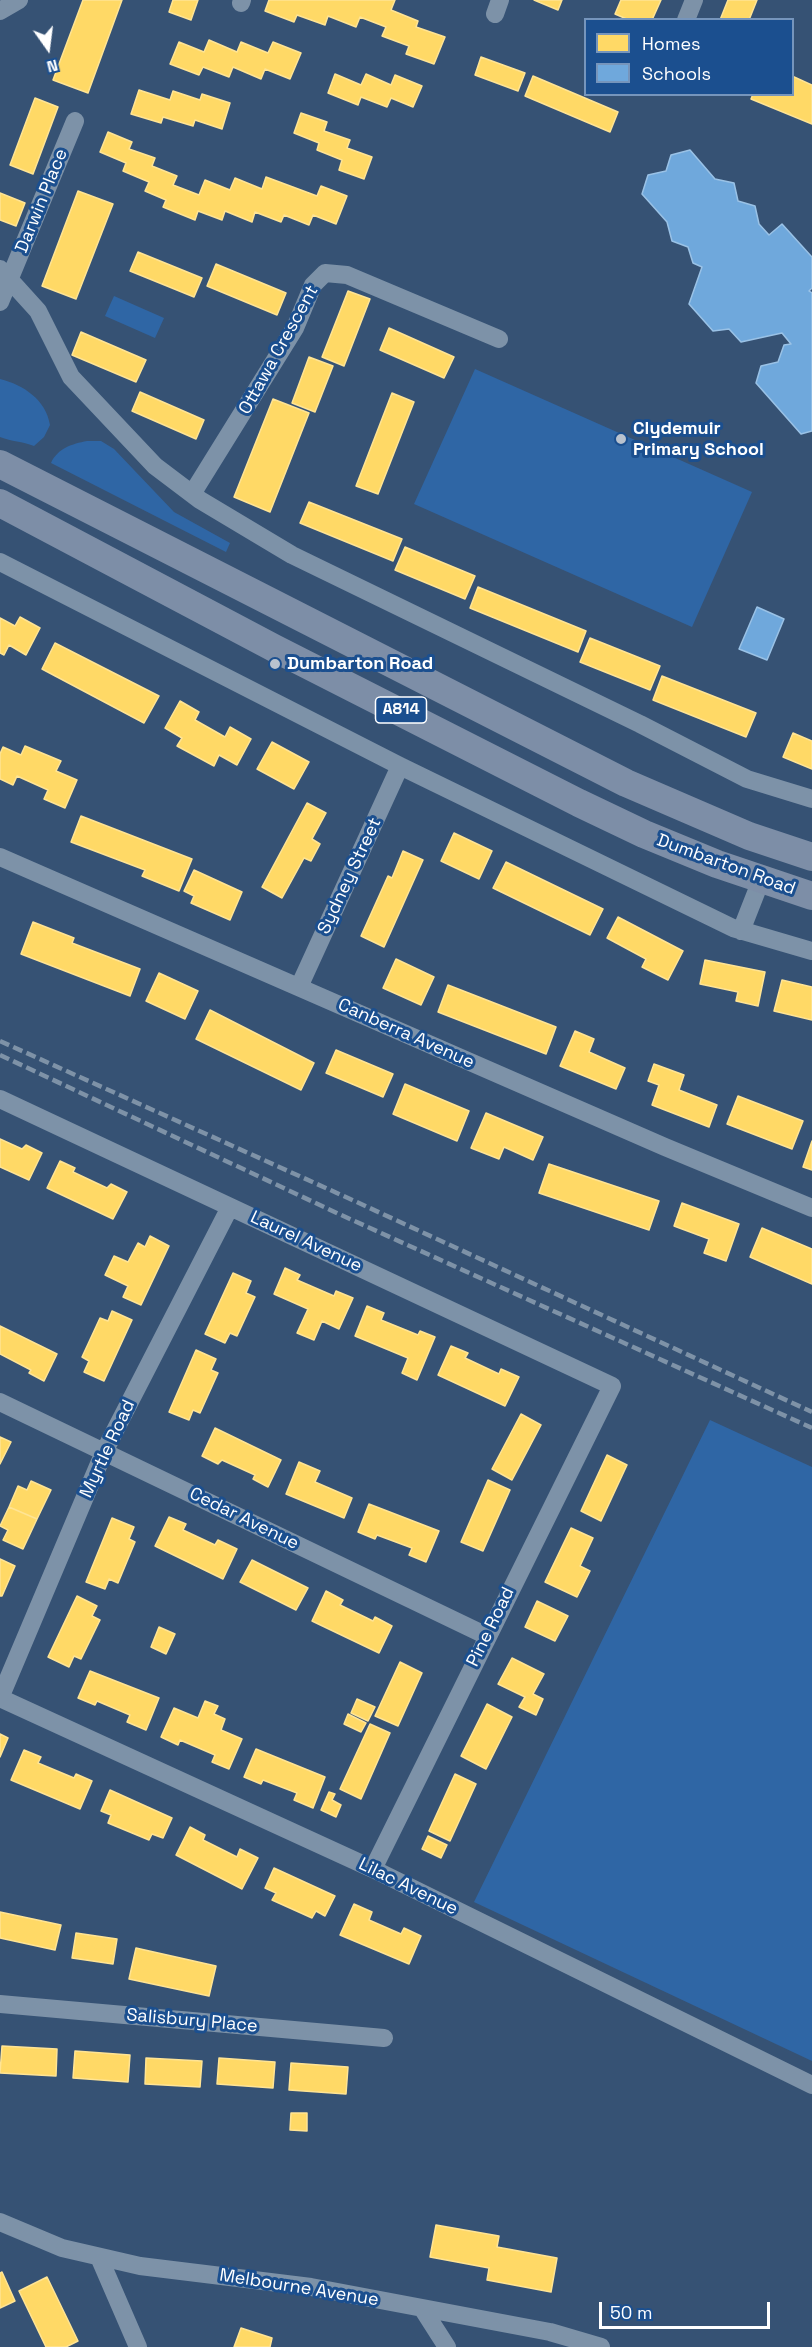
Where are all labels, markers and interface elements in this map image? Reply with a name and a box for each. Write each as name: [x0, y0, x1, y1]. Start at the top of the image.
north arrow: [18, 18, 78, 78]
legend: [584, 18, 794, 96]
text: Homes: [642, 32, 701, 55]
text: N: [45, 54, 60, 77]
text: Schools: [642, 62, 711, 85]
street label: Darwin Place: [11, 146, 73, 256]
street label: Ottawa Crescent: [235, 282, 323, 418]
place label: Clydemuir Primary School: [633, 418, 764, 460]
marker: Clydemuir Primary School: [614, 432, 628, 446]
place label: Dumbarton Road: [287, 653, 433, 675]
marker: Dumbarton Road: [268, 657, 282, 671]
road number: A814: [376, 697, 426, 723]
street label: Sydney Street: [314, 814, 386, 938]
street label: Dumbarton Road: [654, 830, 798, 900]
street label: Canberra Avenue: [334, 994, 478, 1074]
street label: Laurel Avenue: [247, 1207, 365, 1277]
street label: Myrtle Road: [76, 1397, 140, 1501]
street label: Cedar Avenue: [186, 1483, 302, 1555]
street label: Pine Road: [463, 1584, 519, 1670]
street label: Lilac Avenue: [355, 1854, 461, 1920]
street label: Salisbury Place: [126, 2005, 258, 2037]
street label: Melbourne Avenue: [218, 2265, 380, 2311]
scale bar: [602, 2290, 773, 2328]
text: 50 m: [610, 2301, 652, 2324]

